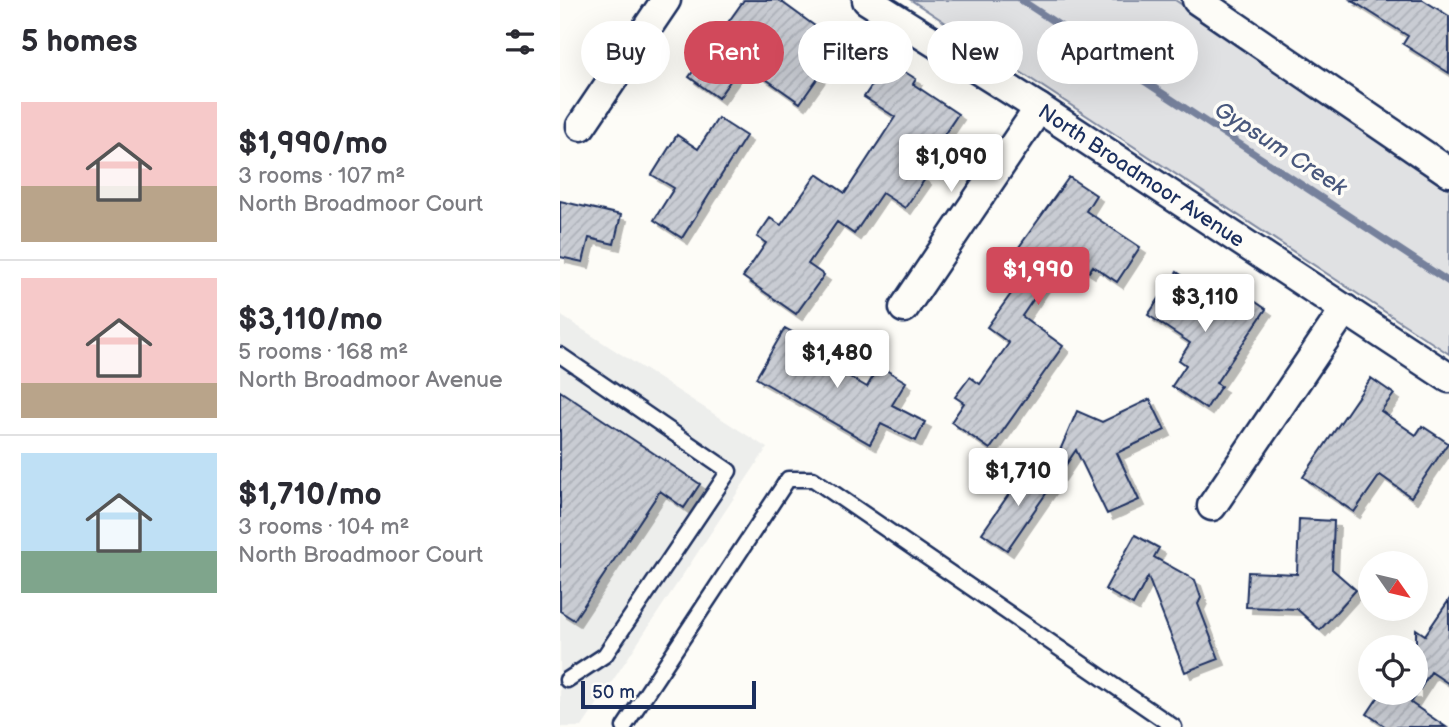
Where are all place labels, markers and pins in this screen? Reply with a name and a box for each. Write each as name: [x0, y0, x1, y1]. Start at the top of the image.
pin: $1,090: [894, 134, 1008, 194]
pin: $1,990: [981, 247, 1095, 307]
pin: $3,110: [1148, 274, 1262, 334]
pin: $1,480: [780, 330, 894, 390]
pin: $1,710: [961, 448, 1075, 508]

